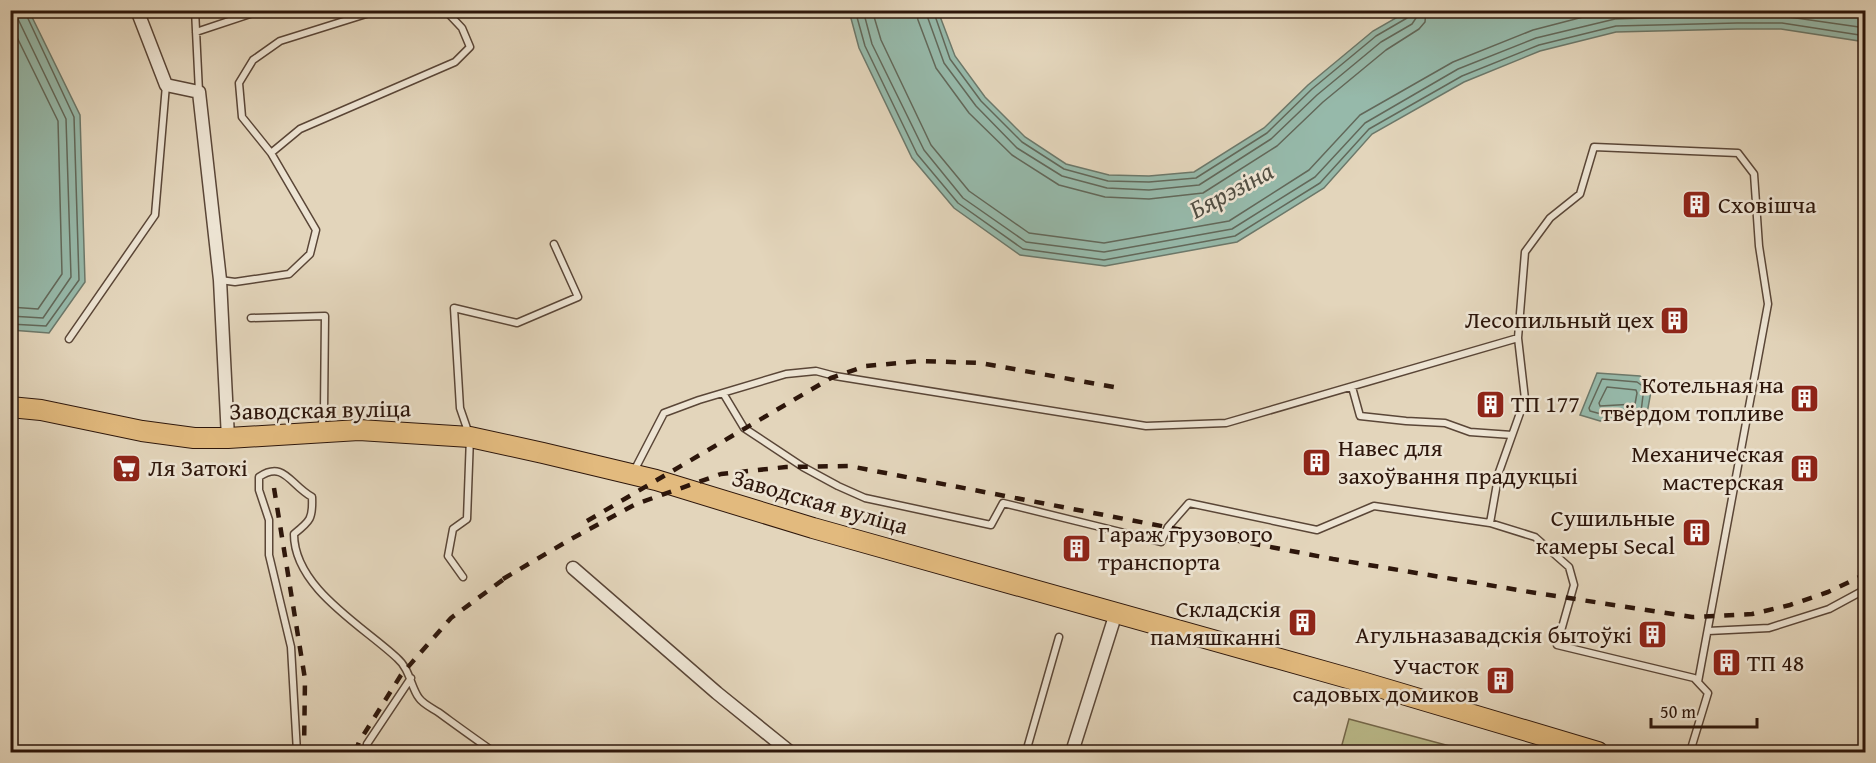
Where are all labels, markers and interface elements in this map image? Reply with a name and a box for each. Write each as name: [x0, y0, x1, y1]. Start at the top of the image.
water label: Бярэзіна: [1182, 151, 1280, 228]
place label: Сховішча: [1718, 187, 1817, 222]
building icon: Сховішча: [1681, 189, 1713, 221]
place label: Лесопильный цех: [1465, 302, 1655, 337]
building icon: Лесопильный цех: [1659, 304, 1691, 336]
place label: Котельная на твёрдом топливе: [1601, 367, 1785, 430]
building icon: Котельная на твёрдом топливе: [1789, 383, 1821, 415]
place label: ТП 177: [1511, 386, 1580, 421]
building icon: ТП 177: [1474, 388, 1506, 420]
street label: Заводская вуліца: [229, 390, 412, 429]
place label: Навес для захоўвання прадукцыі: [1338, 430, 1578, 493]
place label: Механическая мастерская: [1631, 436, 1784, 499]
building icon: Навес для захоўвання прадукцыі: [1301, 446, 1333, 478]
place label: Ля Затокі: [148, 450, 248, 485]
supermarket icon: Ля Затокі: [111, 452, 143, 484]
building icon: Механическая мастерская: [1789, 452, 1821, 484]
street label: Заводская вуліца: [728, 460, 913, 544]
place label: Сушильные камеры Secal: [1536, 500, 1675, 563]
place label: Гараж грузового транспорта: [1098, 516, 1273, 579]
building icon: Сушильные камеры Secal: [1680, 516, 1712, 548]
building icon: Гараж грузового транспорта: [1061, 532, 1093, 564]
place label: Складскія памяшканні: [1150, 591, 1281, 654]
building icon: Складскія памяшканні: [1286, 607, 1318, 639]
place label: Агульназавадскія бытоўкі: [1355, 617, 1632, 652]
building icon: Агульназавадскія бытоўкі: [1637, 619, 1669, 651]
place label: ТП 48: [1747, 645, 1804, 680]
building icon: ТП 48: [1710, 647, 1742, 679]
place label: Участок садовых домиков: [1292, 648, 1479, 711]
building icon: Участок садовых домиков: [1484, 664, 1516, 696]
scale bar: [1651, 691, 1758, 729]
text: 50 m: [1660, 698, 1696, 725]

